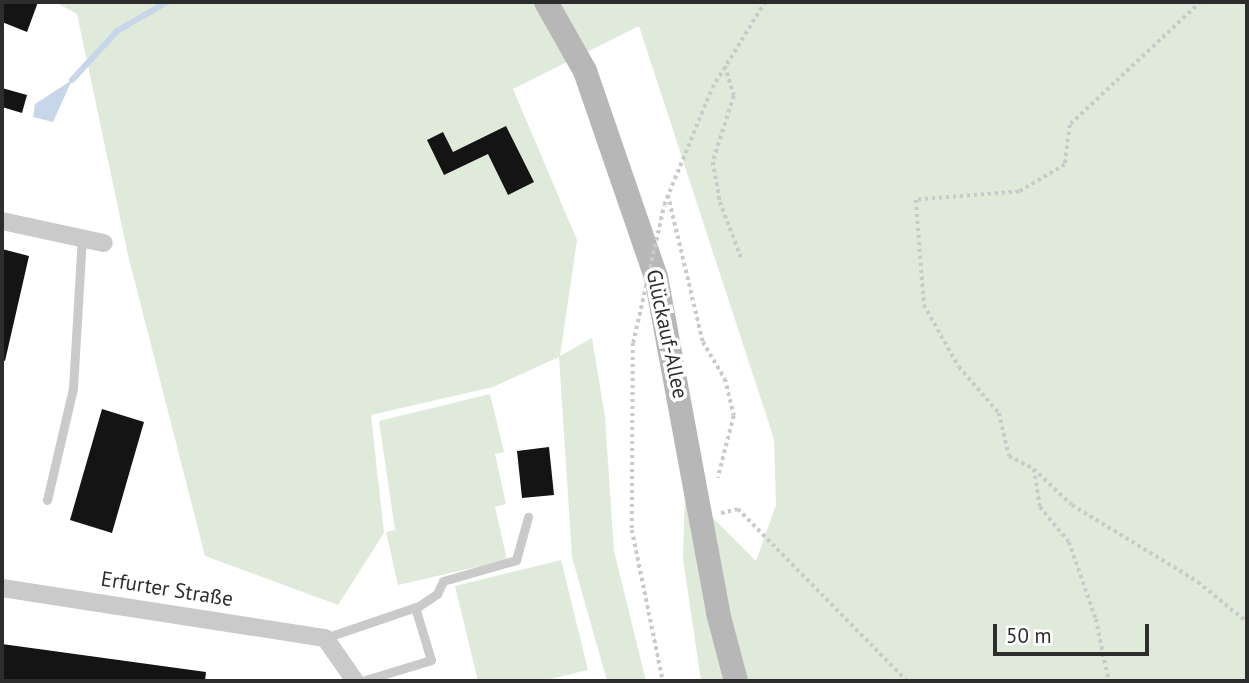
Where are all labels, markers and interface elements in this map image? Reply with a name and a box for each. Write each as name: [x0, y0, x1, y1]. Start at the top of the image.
street label: Glückauf-Allee: [641, 267, 693, 401]
street label: Erfurter Straße: [99, 566, 235, 612]
scale bar: [997, 610, 1153, 654]
text: 50 m: [1006, 622, 1052, 649]

